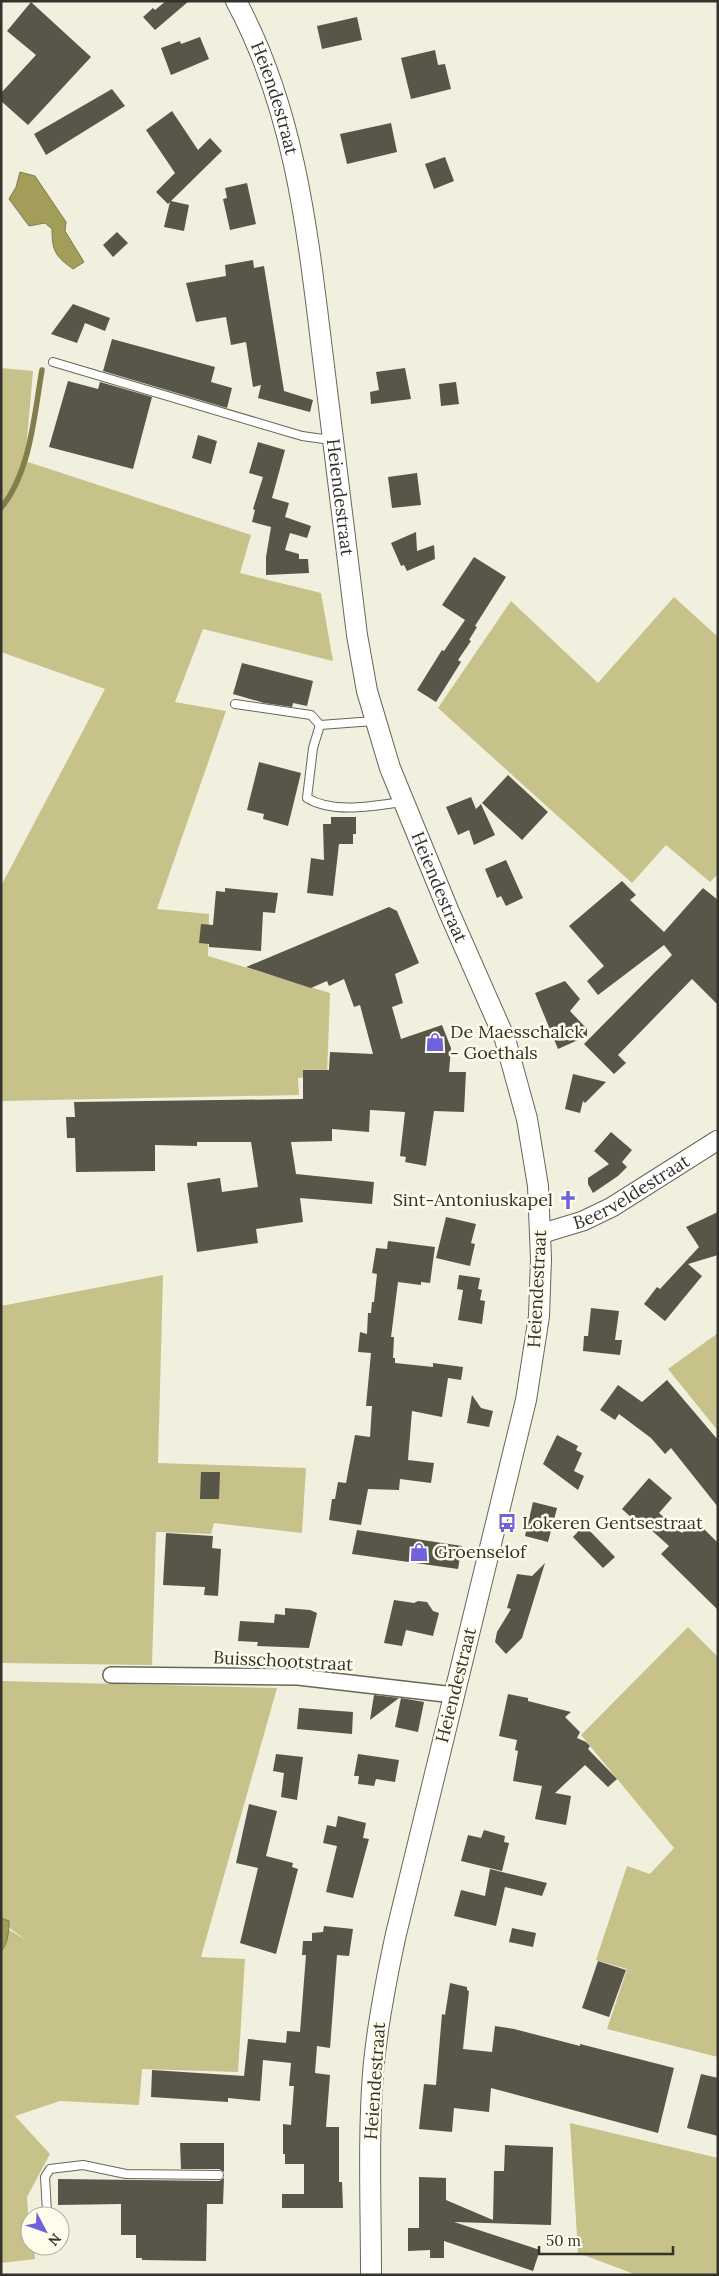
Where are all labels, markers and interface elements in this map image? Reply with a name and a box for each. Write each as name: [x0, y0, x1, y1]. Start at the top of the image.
street label: Heiendestraat: [246, 38, 304, 157]
street label: Heiendestraat: [322, 437, 359, 557]
street label: Heiendestraat: [406, 828, 473, 946]
place label: De Maesschalck - Goethals: [450, 1020, 584, 1064]
shop icon: De Maesschalck - Goethals: [424, 1031, 446, 1053]
street label: Beerveldestraat: [570, 1149, 694, 1234]
place label: Sint-Antoniuskapel: [393, 1188, 553, 1211]
church icon: Sint-Antoniuskapel: [557, 1189, 579, 1211]
street label: Heiendestraat: [522, 1229, 551, 1349]
place label: Lokeren Gentsestraat: [522, 1511, 703, 1534]
bus stop icon: Lokeren Gentsestraat: [496, 1512, 518, 1534]
place label: Groenselof: [434, 1540, 528, 1563]
shop icon: Groenselof: [408, 1541, 430, 1563]
street label: Heiendestraat: [430, 1625, 481, 1745]
street label: Buisschootstraat: [212, 1645, 354, 1676]
street label: Heiendestraat: [359, 2021, 390, 2141]
north arrow: [20, 2206, 70, 2256]
scale bar: [539, 2224, 673, 2256]
text: N: [44, 2230, 65, 2250]
text: 50 m: [546, 2231, 581, 2250]

